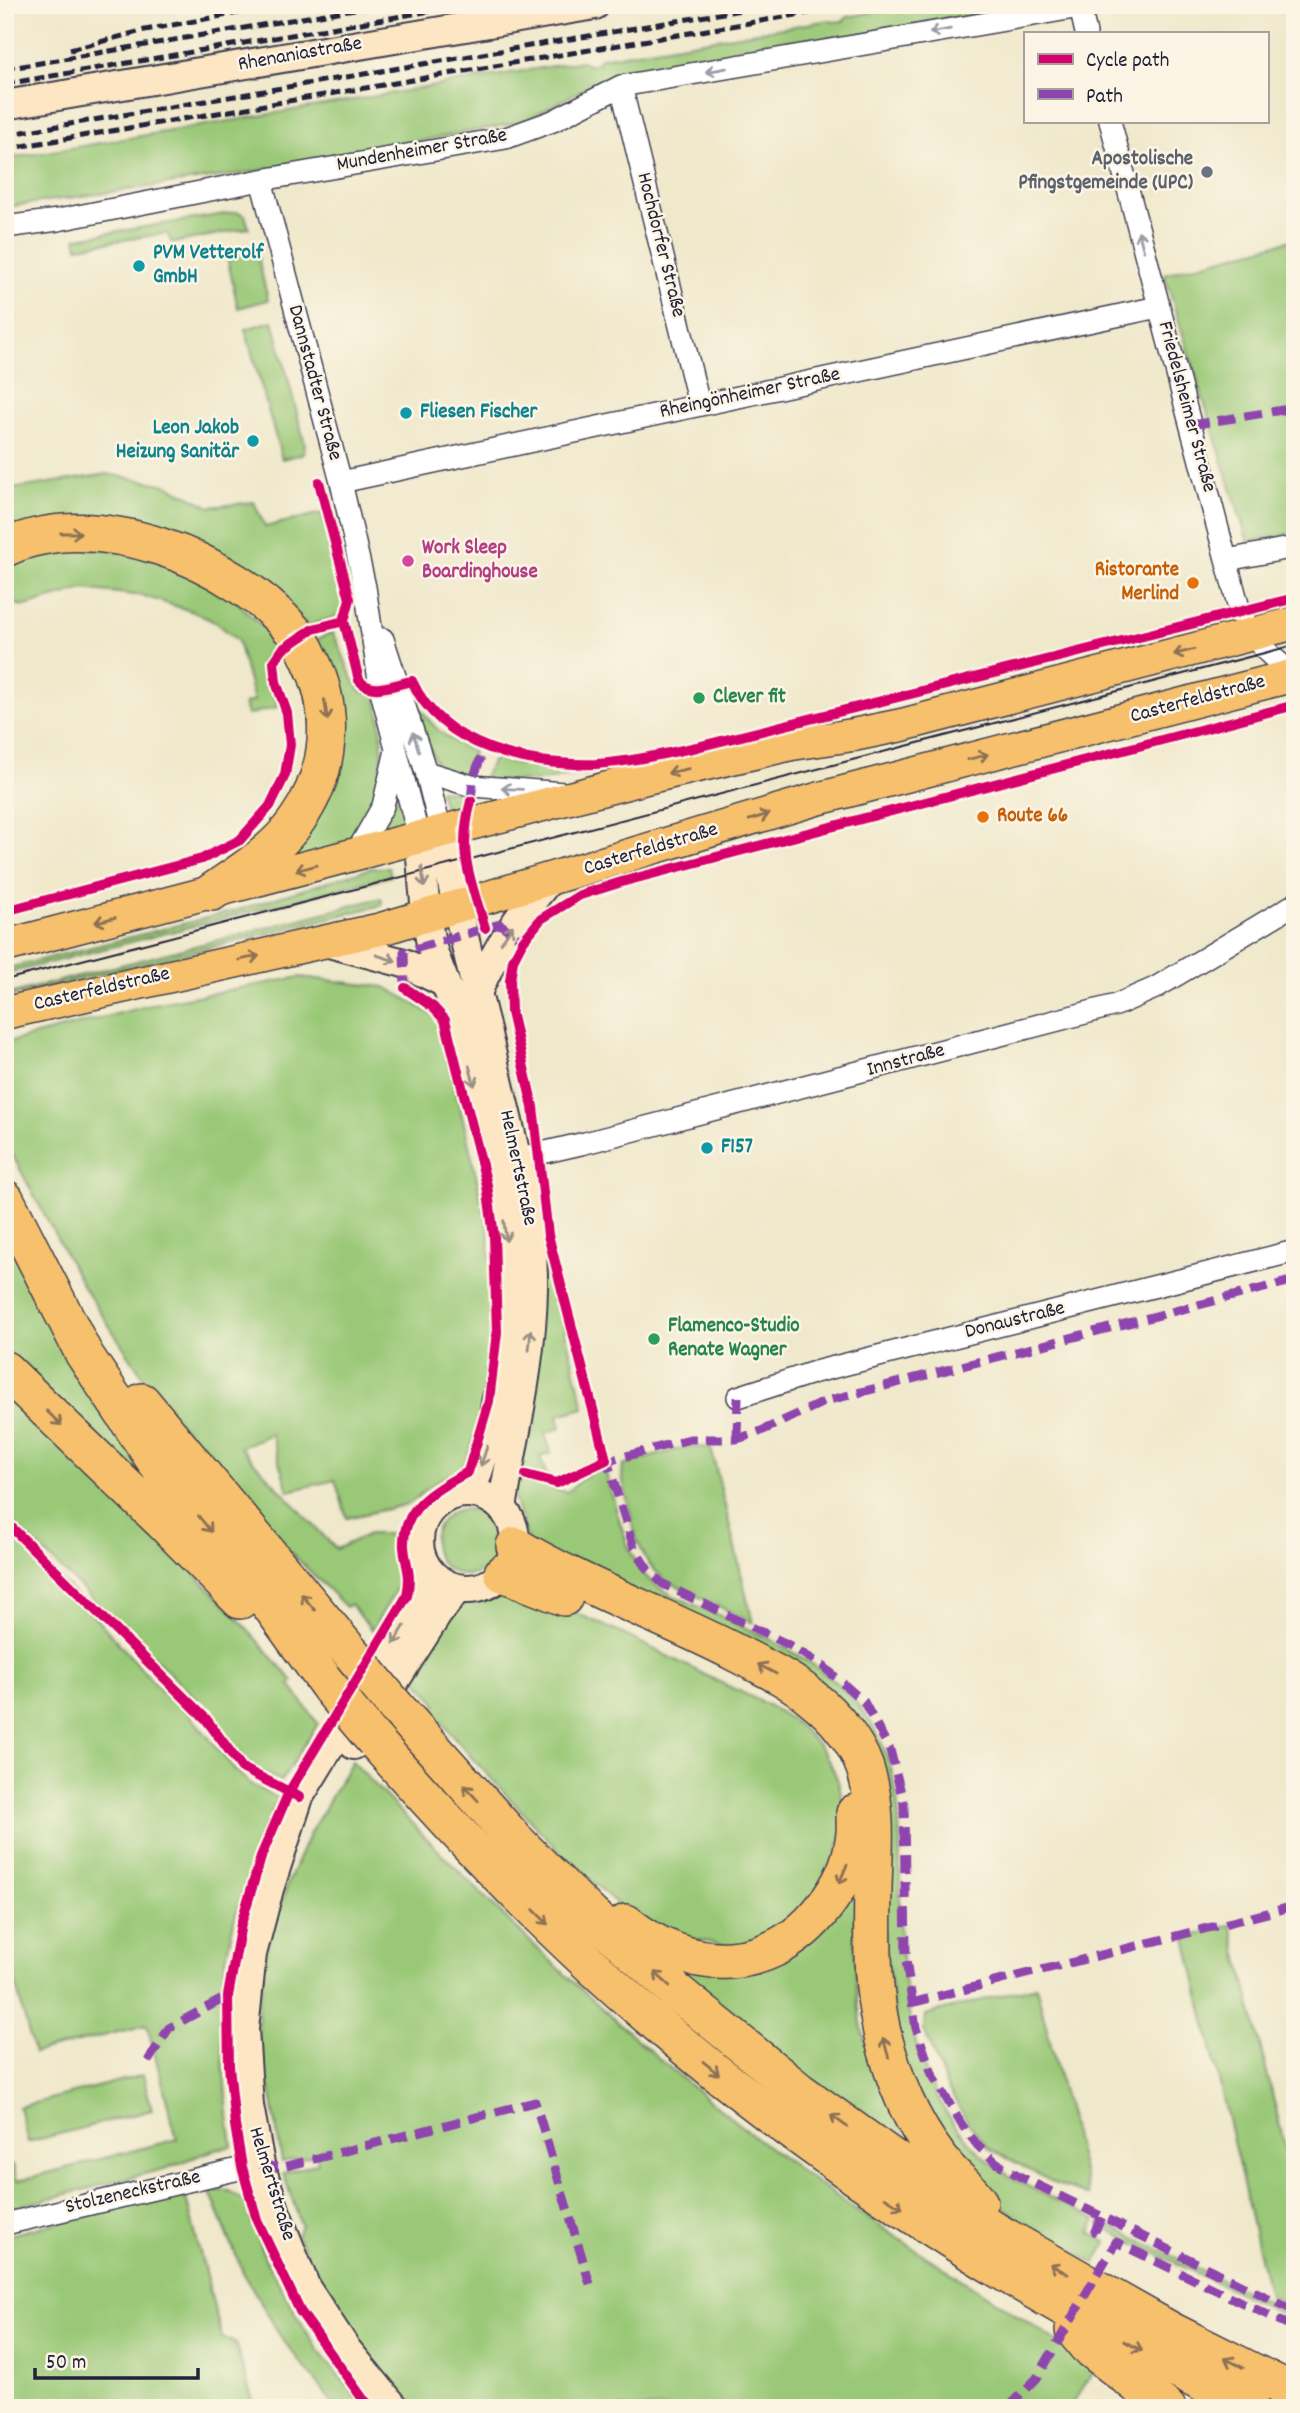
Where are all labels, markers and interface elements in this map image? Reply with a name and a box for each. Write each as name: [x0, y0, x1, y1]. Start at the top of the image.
one-way arrow: [929, 25, 952, 38]
street label: Rhenaniastraße: [236, 29, 364, 81]
legend: [1024, 32, 1268, 122]
text: Cycle path: [1086, 47, 1169, 77]
one-way arrow: [705, 64, 728, 77]
text: Path: [1086, 83, 1123, 113]
street label: Mundenheimer Straße: [334, 121, 510, 181]
place label: Apostolische Pfingstgemeinde (UPC): [1018, 145, 1193, 199]
marker: Apostolische Pfingstgemeinde (UPC): [1199, 164, 1215, 180]
street label: Hochdorfer Straße: [628, 169, 692, 321]
one-way arrow: [1134, 230, 1147, 252]
place label: PVM Vetterolf GmbH: [153, 239, 265, 293]
marker: PVM Vetterolf GmbH: [131, 258, 147, 274]
street label: Dannstadter Straße: [279, 302, 349, 464]
street label: Friedelsheimer Straße: [1149, 318, 1223, 496]
street label: Rheingönheimer Straße: [657, 360, 843, 428]
place label: Fliesen Fischer: [420, 398, 538, 428]
marker: Fliesen Fischer: [398, 405, 414, 421]
place label: Leon Jakob Heizung Sanitär: [116, 414, 240, 468]
marker: Leon Jakob Heizung Sanitär: [245, 433, 261, 449]
one-way arrow: [59, 526, 82, 540]
place label: Work Sleep Boardinghouse: [422, 534, 538, 588]
marker: Work Sleep Boardinghouse: [400, 553, 416, 569]
place label: Ristorante Merlind: [1095, 556, 1179, 610]
marker: Ristorante Merlind: [1185, 575, 1201, 591]
one-way arrow: [1173, 646, 1196, 659]
street label: Casterfeldstraße: [1127, 668, 1269, 732]
place label: Clever fit: [713, 683, 786, 713]
marker: Clever fit: [691, 690, 707, 706]
one-way arrow: [319, 698, 332, 721]
one-way arrow: [409, 732, 422, 754]
one-way arrow: [966, 750, 989, 763]
one-way arrow: [667, 764, 690, 778]
one-way arrow: [501, 782, 524, 795]
place label: Route 66: [997, 802, 1068, 832]
marker: Route 66: [975, 809, 991, 825]
one-way arrow: [747, 810, 769, 822]
street label: Casterfeldstraße: [580, 815, 722, 885]
one-way arrow: [295, 862, 318, 875]
one-way arrow: [417, 865, 430, 887]
one-way arrow: [95, 914, 117, 927]
one-way arrow: [500, 924, 514, 944]
one-way arrow: [237, 950, 260, 964]
one-way arrow: [375, 952, 397, 965]
street label: Casterfeldstraße: [31, 960, 173, 1020]
street label: Innstraße: [864, 1036, 948, 1086]
one-way arrow: [466, 1064, 479, 1087]
street label: Helmertstraße: [490, 1107, 544, 1229]
place label: F157: [721, 1133, 753, 1163]
marker: F157: [699, 1140, 715, 1156]
one-way arrow: [499, 1219, 512, 1242]
street label: Donaustraße: [962, 1294, 1068, 1348]
place label: Flamenco-Studio Renate Wagner: [668, 1312, 800, 1366]
one-way arrow: [524, 1329, 537, 1351]
marker: Flamenco-Studio Renate Wagner: [646, 1331, 662, 1347]
one-way arrow: [45, 1410, 62, 1427]
one-way arrow: [477, 1445, 489, 1467]
one-way arrow: [197, 1515, 212, 1533]
one-way arrow: [300, 1594, 316, 1612]
one-way arrow: [391, 1624, 405, 1644]
one-way arrow: [757, 1662, 778, 1676]
one-way arrow: [463, 1785, 480, 1802]
one-way arrow: [836, 1863, 849, 1884]
one-way arrow: [532, 1908, 549, 1925]
one-way arrow: [653, 1971, 671, 1987]
one-way arrow: [879, 2037, 892, 2060]
one-way arrow: [702, 2060, 720, 2075]
one-way arrow: [830, 2114, 849, 2129]
street label: Helmertstraße: [239, 2123, 303, 2245]
street label: Stolzeneckstraße: [62, 2163, 204, 2223]
one-way arrow: [883, 2197, 903, 2211]
one-way arrow: [1050, 2261, 1070, 2275]
scale bar: [35, 2336, 198, 2380]
one-way arrow: [1122, 2340, 1143, 2353]
text: 50 m: [46, 2349, 86, 2379]
one-way arrow: [1224, 2355, 1244, 2369]

